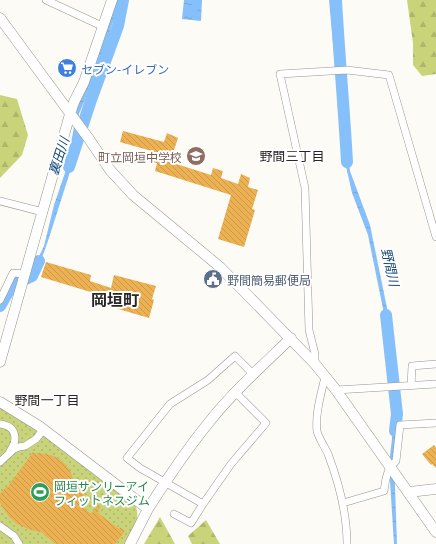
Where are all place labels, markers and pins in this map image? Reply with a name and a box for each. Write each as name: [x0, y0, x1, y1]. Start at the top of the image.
supermarket icon: セブン-イレブン: [56, 57, 78, 79]
place label: セブン-イレブン: [81, 60, 169, 77]
school or university icon: 町立岡垣中学校: [185, 145, 207, 167]
place label: 町立岡垣中学校: [98, 148, 182, 165]
public building icon: 野間簡易郵便局: [202, 268, 224, 290]
place label: 野間簡易郵便局: [227, 271, 311, 288]
place label: 岡垣サンリーアイ フィットネスジム: [54, 477, 150, 508]
sports icon: 岡垣サンリーアイ フィットネスジム: [29, 481, 51, 503]

